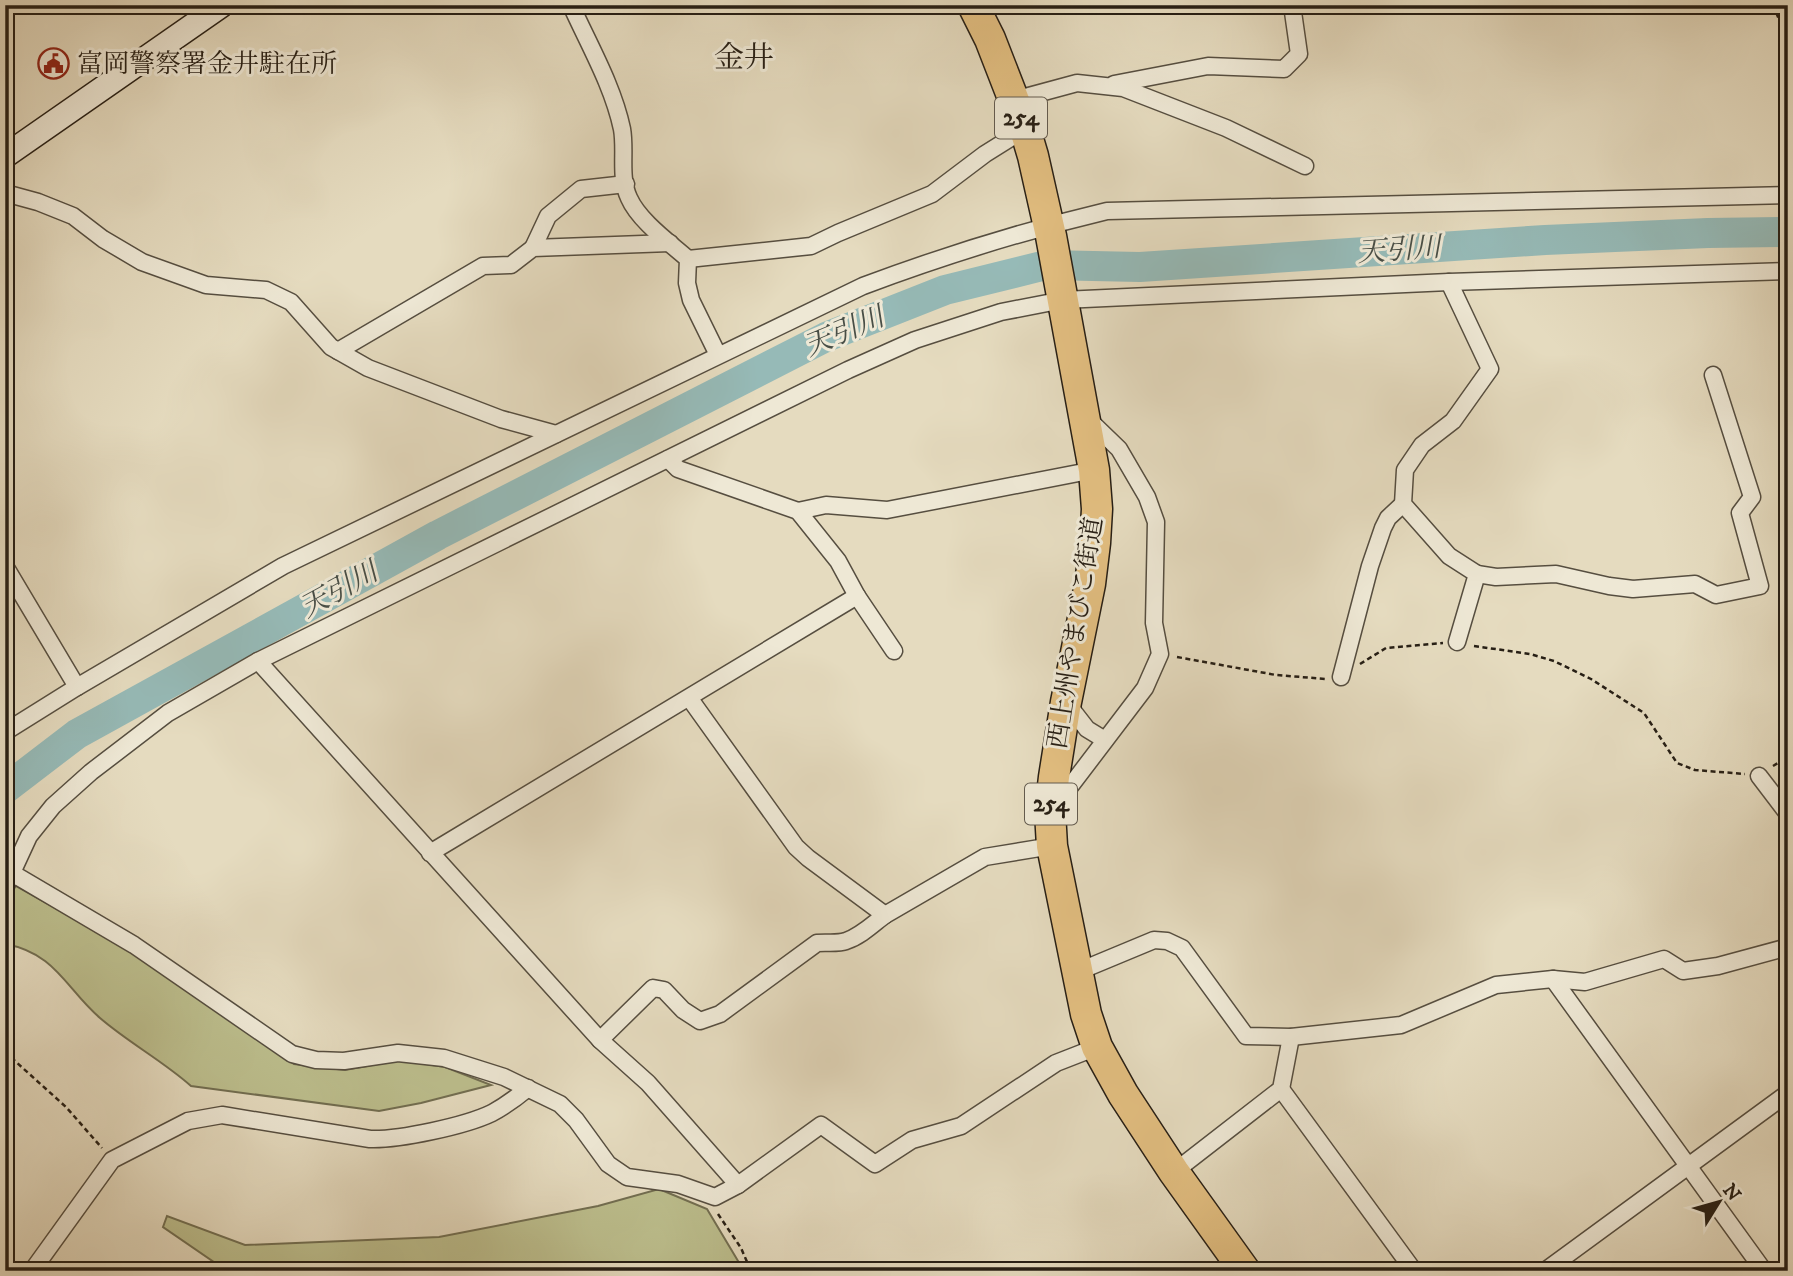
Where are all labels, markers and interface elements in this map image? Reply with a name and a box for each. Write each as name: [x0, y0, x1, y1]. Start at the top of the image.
district label: 金井: [714, 40, 774, 77]
public building icon: 富岡警察署金井駐在所: [37, 47, 71, 81]
place label: 富岡警察署金井駐在所: [77, 48, 337, 81]
road number: 254: [995, 98, 1047, 138]
water label: 天引川: [1356, 229, 1445, 270]
water label: 天引川: [798, 298, 892, 365]
street label: 西上州やまびこ街道: [1041, 515, 1111, 751]
water label: 天引川: [294, 553, 387, 626]
road number: 254: [1025, 784, 1077, 824]
north arrow: [1685, 1168, 1755, 1238]
text: N: [1717, 1180, 1745, 1206]

